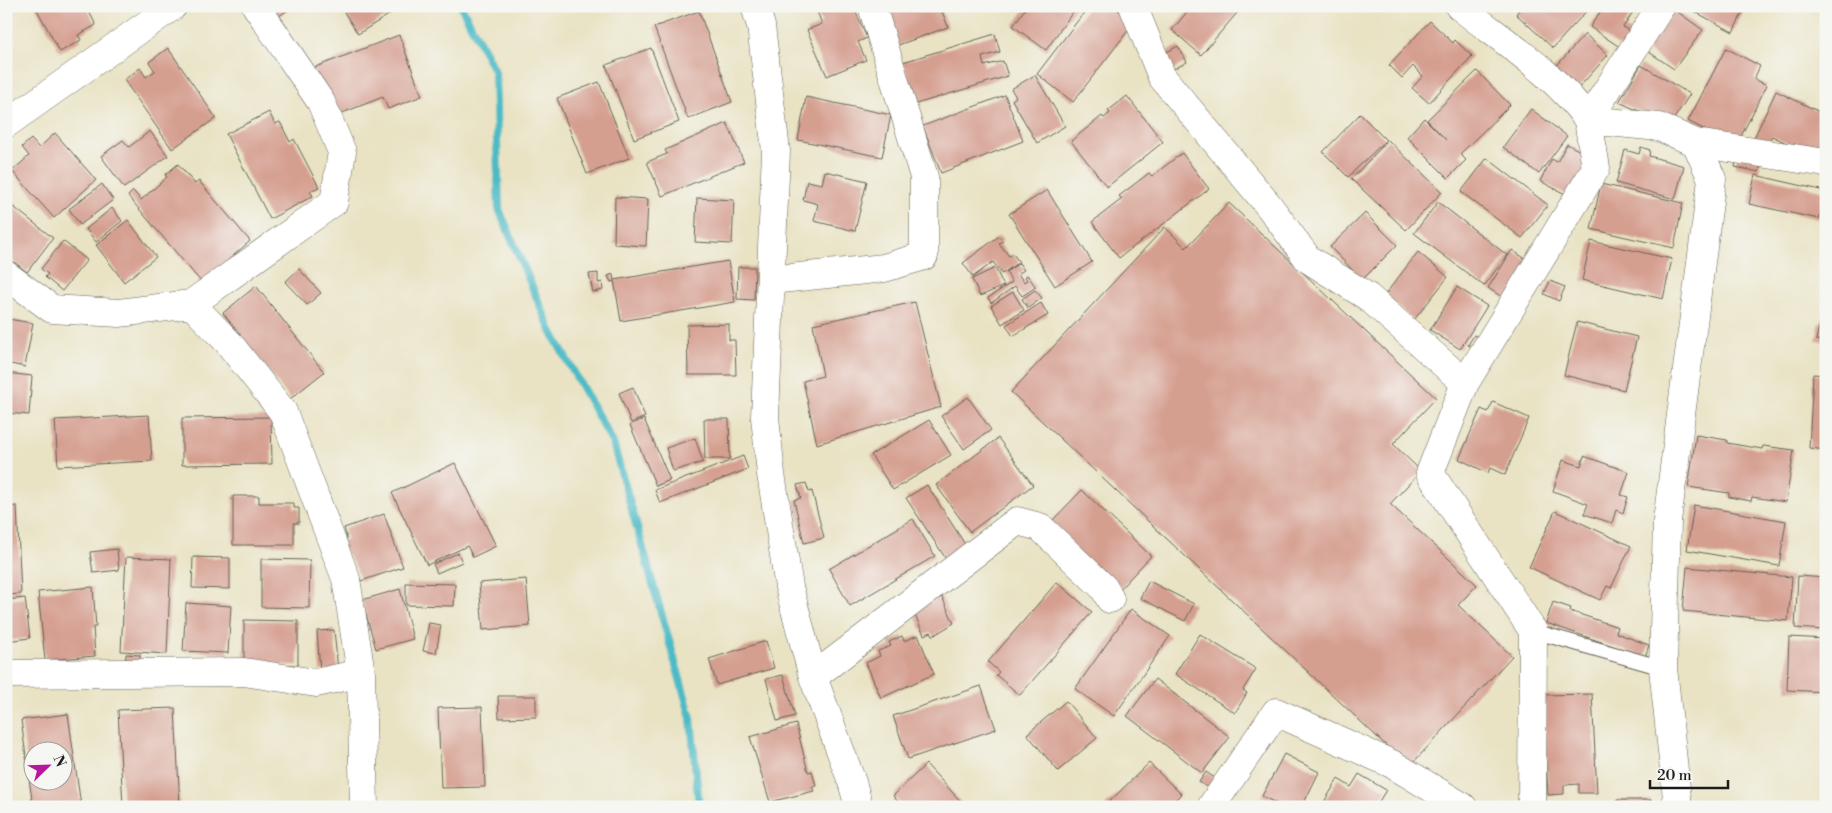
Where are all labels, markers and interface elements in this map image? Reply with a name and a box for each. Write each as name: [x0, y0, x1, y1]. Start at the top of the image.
north arrow: [22, 740, 72, 790]
text: N: [49, 753, 69, 770]
scale bar: [1650, 758, 1727, 790]
text: 20 m: [1657, 766, 1692, 785]

